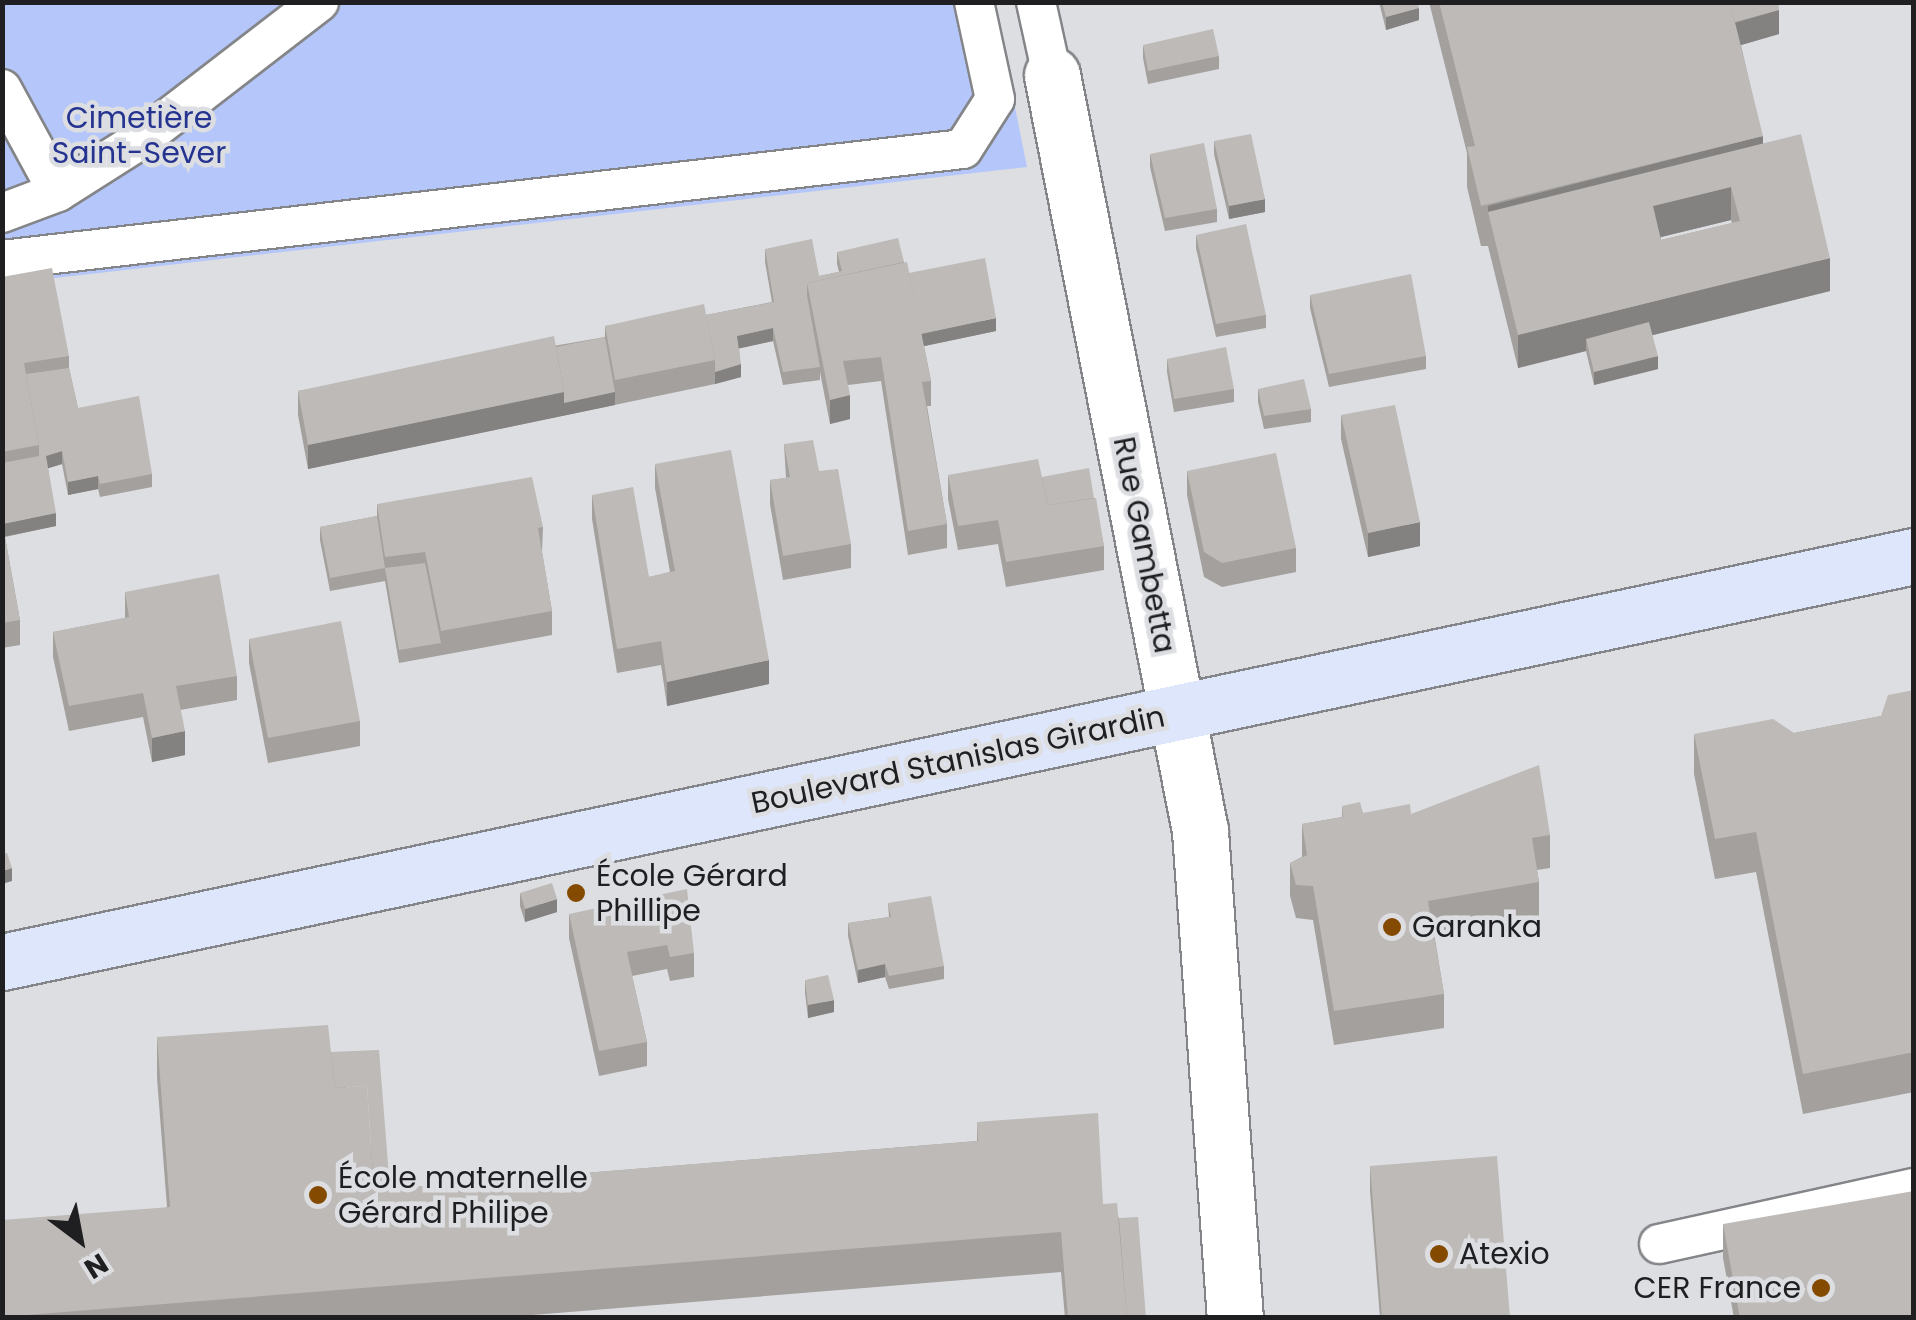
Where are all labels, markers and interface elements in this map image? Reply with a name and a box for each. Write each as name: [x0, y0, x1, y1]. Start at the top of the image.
park label: Cimetière Saint-Sever: [52, 100, 226, 170]
street label: Rue Gambetta: [1105, 434, 1183, 656]
street label: Boulevard Stanislas Girardin: [748, 699, 1168, 821]
place label: École Gérard Phillipe: [596, 858, 788, 928]
marker: École Gérard Phillipe: [565, 882, 587, 904]
place label: Garanka: [1412, 909, 1542, 945]
marker: Garanka: [1381, 916, 1403, 938]
place label: École maternelle Gérard Philipe: [338, 1160, 588, 1230]
marker: École maternelle Gérard Philipe: [307, 1184, 329, 1206]
north arrow: [30, 1190, 130, 1290]
place label: Atexio: [1459, 1236, 1550, 1272]
marker: Atexio: [1428, 1243, 1450, 1265]
text: N: [77, 1244, 115, 1288]
place label: CER France: [1634, 1270, 1801, 1306]
marker: CER France: [1810, 1277, 1832, 1299]

